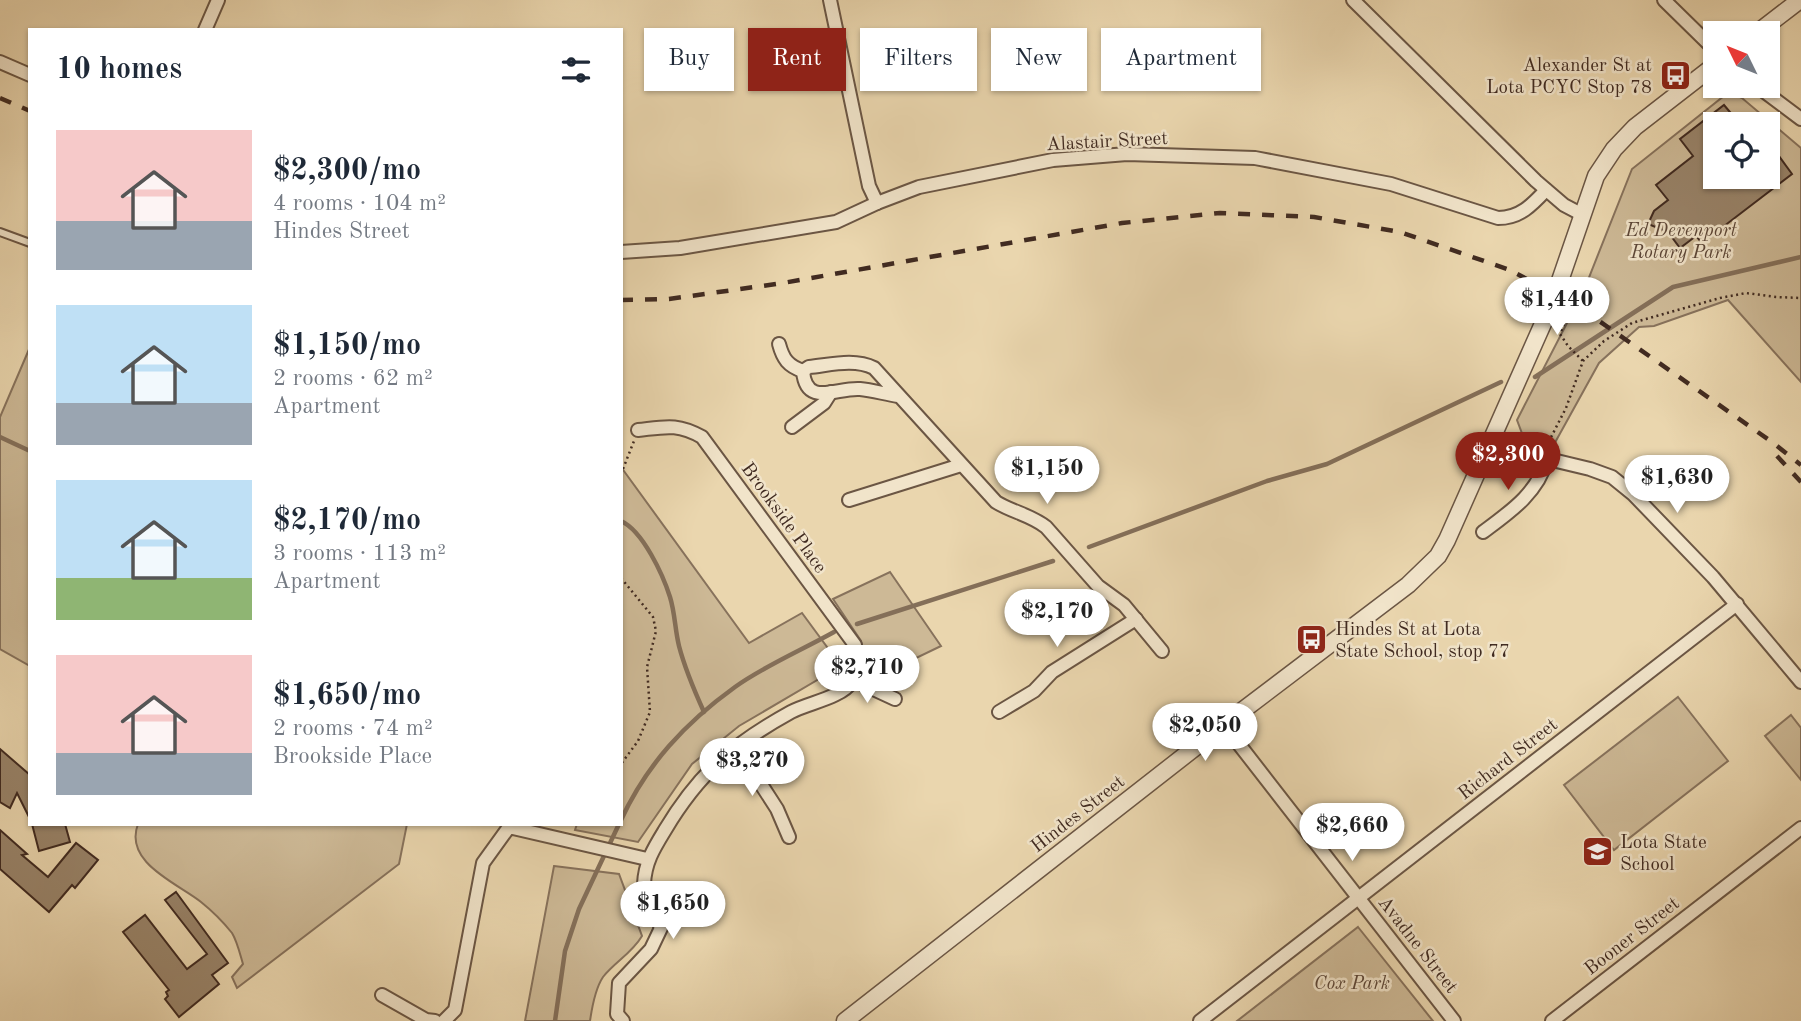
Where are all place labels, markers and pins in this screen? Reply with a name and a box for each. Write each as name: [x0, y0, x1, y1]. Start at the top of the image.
place label: Alexander St at Lota PCYC Stop 78: [1486, 57, 1652, 98]
bus stop icon: Alexander St at Lota PCYC Stop 78: [1658, 58, 1692, 92]
pin: $1,440: [1500, 278, 1614, 337]
pin: $2,300: [1451, 433, 1565, 492]
pin: $1,150: [990, 447, 1104, 506]
pin: $1,630: [1620, 456, 1734, 515]
pin: $2,170: [1000, 590, 1114, 649]
place label: Hindes St at Lota State School, stop 77: [1335, 621, 1510, 662]
bus stop icon: Hindes St at Lota State School, stop 77: [1295, 622, 1329, 656]
pin: $2,710: [810, 646, 924, 705]
pin: $2,050: [1148, 704, 1262, 763]
pin: $3,270: [695, 738, 809, 798]
pin: $2,660: [1295, 804, 1409, 863]
place label: Lota State School: [1620, 834, 1707, 875]
school or university icon: Lota State School: [1580, 835, 1614, 869]
pin: $1,650: [616, 881, 730, 941]

